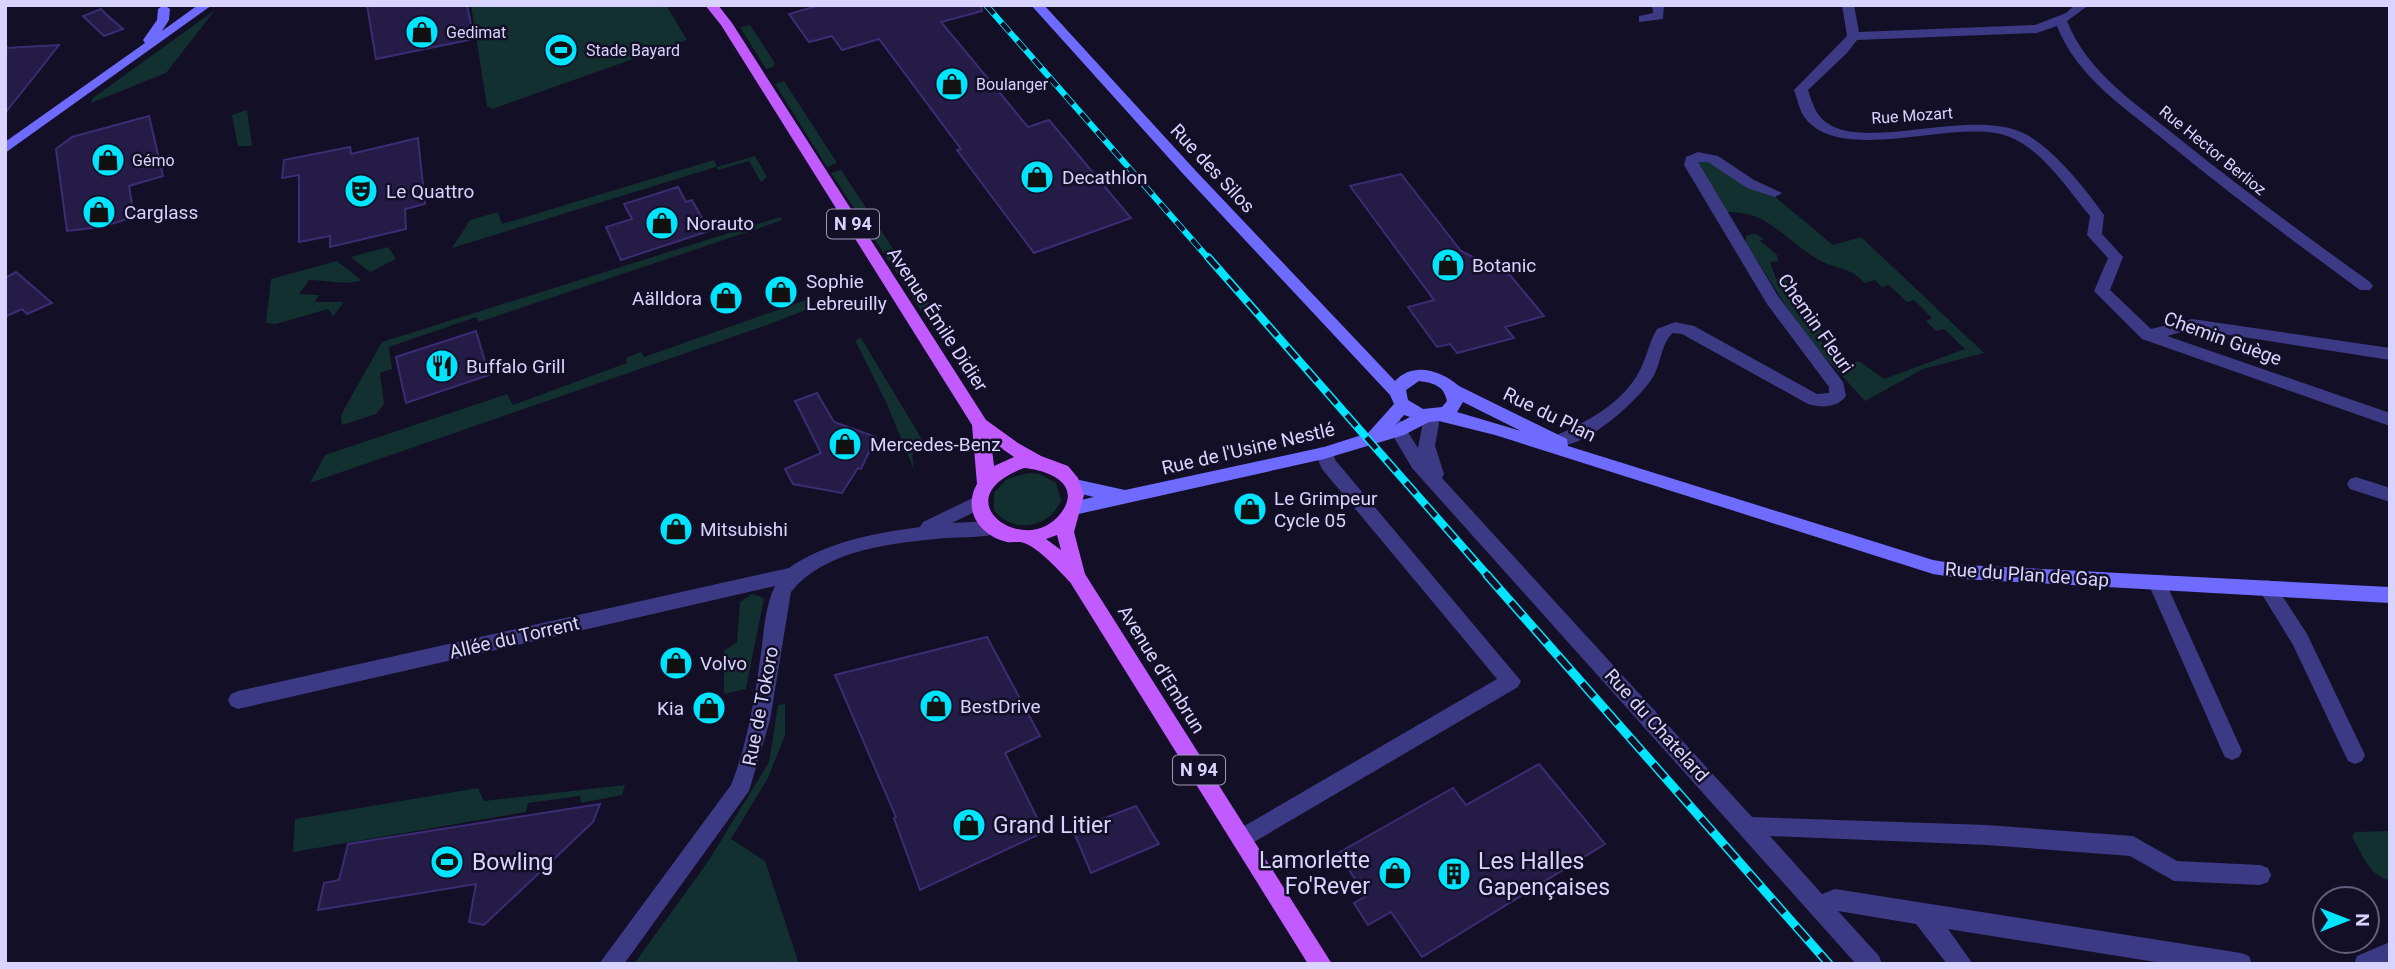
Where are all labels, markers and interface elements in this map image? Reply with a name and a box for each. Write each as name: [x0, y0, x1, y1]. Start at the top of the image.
shop icon: Gedimat: [403, 13, 441, 51]
place label: Gedimat: [446, 23, 506, 42]
sports icon: Stade Bayard: [542, 31, 580, 69]
place label: Stade Bayard: [586, 41, 680, 60]
shop icon: Boulanger: [933, 65, 971, 103]
place label: Boulanger: [976, 75, 1049, 94]
street label: Rue Hector Berlioz: [2156, 102, 2270, 199]
street label: Rue Mozart: [1871, 103, 1953, 128]
street label: Rue des Silos: [1166, 119, 1260, 218]
shop icon: Gémo: [89, 141, 127, 179]
place label: Gémo: [132, 151, 175, 170]
shop icon: Decathlon: [1018, 158, 1056, 196]
place label: Decathlon: [1062, 166, 1147, 189]
theatre icon: Le Quattro: [342, 172, 380, 210]
place label: Le Quattro: [386, 180, 474, 203]
shop icon: Carglass: [80, 193, 118, 231]
place label: Carglass: [124, 201, 198, 224]
shop icon: Norauto: [643, 204, 681, 242]
road number: N 94: [827, 210, 879, 238]
place label: Norauto: [686, 212, 754, 235]
street label: Avenue Émile Didier: [882, 243, 993, 396]
shop icon: Botanic: [1429, 246, 1467, 284]
place label: Botanic: [1472, 254, 1536, 277]
street label: Chemin Fleuri: [1773, 269, 1858, 377]
place label: Sophie Lebreuilly: [806, 270, 887, 315]
shop icon: Sophie Lebreuilly: [762, 273, 800, 311]
shop icon: Aälldora: [707, 279, 745, 317]
place label: Aälldora: [632, 287, 702, 310]
street label: Chemin Guège: [2161, 307, 2285, 370]
restaurant icon: Buffalo Grill: [423, 347, 461, 385]
place label: Buffalo Grill: [466, 355, 565, 378]
street label: Rue du Plan: [1500, 382, 1600, 447]
street label: Rue de l'Usine Nestlé: [1159, 417, 1337, 480]
shop icon: Mercedes-Benz: [826, 425, 864, 463]
place label: Mercedes-Benz: [870, 433, 1001, 456]
place label: Le Grimpeur Cycle 05: [1274, 487, 1378, 532]
shop icon: Le Grimpeur Cycle 05: [1231, 490, 1269, 528]
shop icon: Mitsubishi: [657, 510, 695, 548]
place label: Mitsubishi: [700, 518, 788, 541]
street label: Rue du Plan de Gap: [1944, 557, 2110, 592]
street label: Avenue d'Embrun: [1113, 601, 1210, 737]
street label: Allée du Torrent: [447, 611, 581, 664]
shop icon: Volvo: [657, 644, 695, 682]
street label: Rue de Tokoro: [738, 645, 783, 768]
place label: Volvo: [700, 652, 747, 675]
street label: Rue du Chatelard: [1600, 664, 1713, 787]
shop icon: BestDrive: [917, 687, 955, 725]
shop icon: Kia: [690, 689, 728, 727]
place label: BestDrive: [960, 695, 1041, 718]
place label: Kia: [657, 697, 684, 720]
road number: N 94: [1173, 756, 1225, 784]
shop icon: Grand Litier: [950, 806, 988, 844]
place label: Grand Litier: [993, 812, 1111, 839]
sports icon: Bowling: [428, 843, 466, 881]
place label: Lamorlette Fo'Rever: [1259, 847, 1370, 900]
place label: Les Halles Gapençaises: [1478, 848, 1610, 901]
place label: Bowling: [472, 849, 554, 876]
shop icon: Lamorlette Fo'Rever: [1376, 854, 1414, 892]
building icon: Les Halles Gapençaises: [1435, 855, 1473, 893]
north arrow: [2311, 885, 2381, 955]
text: N: [2351, 913, 2374, 927]

